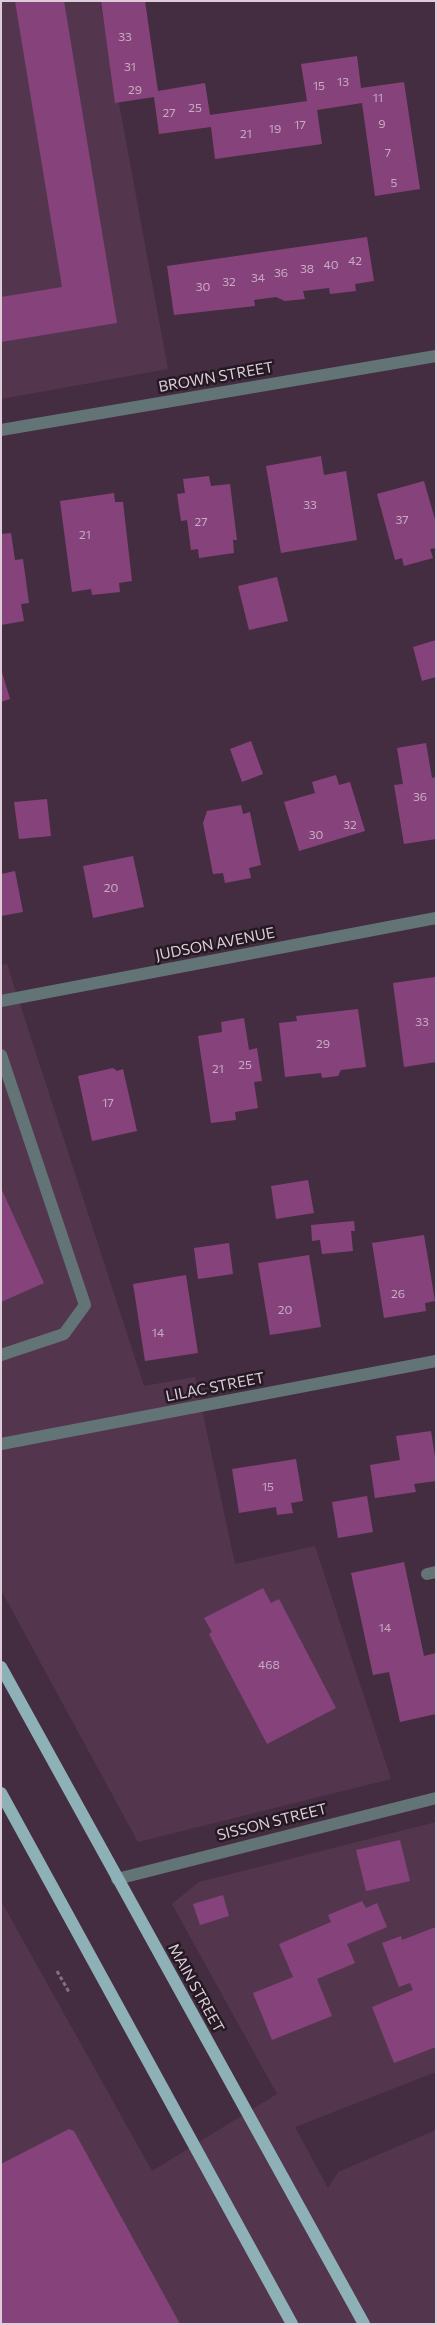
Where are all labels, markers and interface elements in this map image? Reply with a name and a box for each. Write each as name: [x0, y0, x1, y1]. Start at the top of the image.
house number: 33: [118, 30, 132, 44]
house number: 31: [124, 60, 136, 74]
house number: 13: [337, 75, 349, 89]
house number: 15: [313, 79, 325, 93]
house number: 29: [128, 83, 142, 97]
house number: 11: [373, 91, 383, 105]
house number: 25: [188, 101, 202, 115]
house number: 27: [163, 106, 175, 120]
house number: 9: [378, 117, 386, 131]
house number: 17: [294, 118, 306, 132]
house number: 19: [269, 122, 281, 136]
house number: 21: [240, 127, 252, 141]
house number: 7: [385, 146, 391, 160]
house number: 5: [391, 176, 397, 190]
house number: 42: [348, 254, 362, 268]
house number: 40: [323, 258, 339, 272]
house number: 38: [300, 262, 314, 276]
house number: 36: [274, 266, 288, 280]
house number: 34: [251, 271, 265, 285]
house number: 32: [222, 275, 236, 289]
house number: 30: [196, 280, 210, 294]
street label: BROWN STREET: [157, 358, 275, 396]
house number: 33: [303, 498, 317, 512]
house number: 37: [395, 513, 409, 527]
house number: 27: [195, 515, 207, 529]
house number: 21: [79, 528, 91, 542]
house number: 36: [413, 790, 427, 804]
house number: 32: [343, 818, 357, 832]
house number: 30: [309, 828, 323, 842]
house number: 20: [104, 881, 118, 895]
street label: JUDSON AVENUE: [154, 924, 276, 964]
house number: 33: [415, 1015, 429, 1029]
house number: 29: [316, 1037, 330, 1051]
house number: 25: [238, 1058, 252, 1072]
house number: 21: [212, 1062, 224, 1076]
house number: 17: [102, 1096, 114, 1110]
house number: 26: [391, 1287, 405, 1301]
house number: 20: [278, 1303, 292, 1317]
house number: 14: [152, 1326, 164, 1340]
street label: LILAC STREET: [164, 1369, 266, 1405]
house number: 15: [262, 1480, 274, 1494]
house number: 14: [379, 1621, 391, 1635]
house number: 468: [258, 1658, 280, 1672]
street label: SISSON STREET: [215, 1800, 329, 1844]
street label: MAIN STREET: [164, 1940, 228, 2036]

